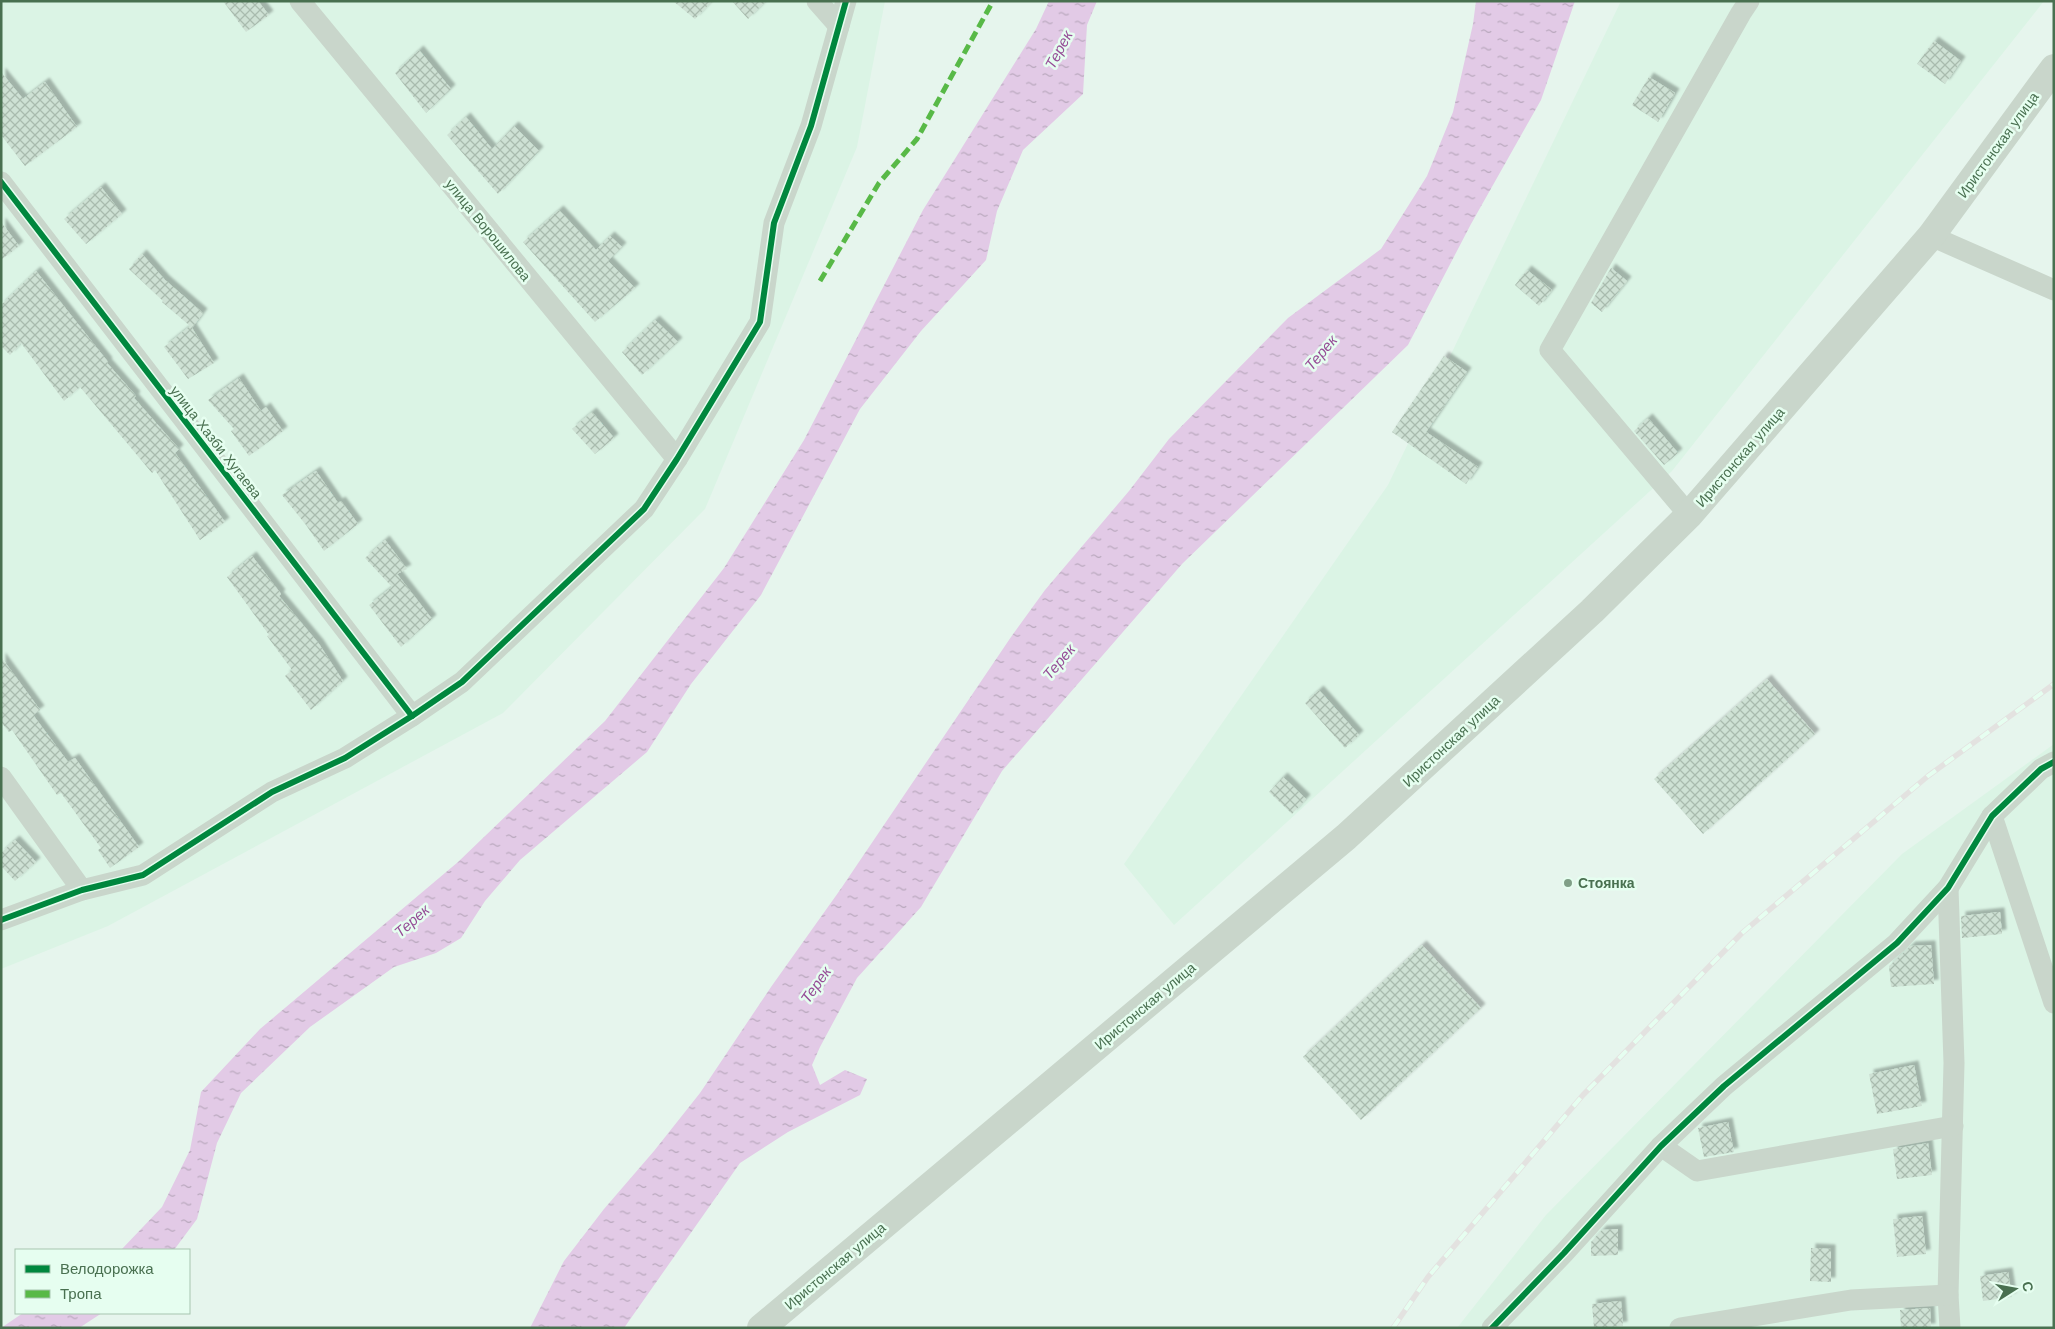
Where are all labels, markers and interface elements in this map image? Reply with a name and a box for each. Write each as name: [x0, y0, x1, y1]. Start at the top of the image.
water label: Терек: [1041, 27, 1077, 72]
street label: Иристонская улица: [1954, 89, 2042, 201]
street label: улица Ворошилова: [442, 176, 534, 284]
water label: Терек: [1301, 331, 1342, 374]
street label: улица Хазби Хугаева: [167, 382, 265, 502]
street label: Иристонская улица: [1692, 404, 1788, 510]
water label: Терек: [1039, 640, 1080, 683]
street label: Иристонская улица: [1399, 692, 1503, 790]
place label: Стоянка: [1578, 875, 1635, 891]
marker: Стоянка: [1562, 877, 1574, 889]
water label: Терек: [391, 900, 434, 941]
street label: Иристонская улица: [1091, 959, 1199, 1053]
water label: Терек: [797, 962, 836, 1007]
street label: Иристонская улица: [781, 1219, 889, 1313]
legend: [15, 1249, 190, 1314]
text: Велодорожка: [60, 1260, 154, 1278]
north arrow: [1990, 1264, 2040, 1314]
text: С: [2019, 1280, 2037, 1293]
text: Тропа: [60, 1285, 102, 1303]

